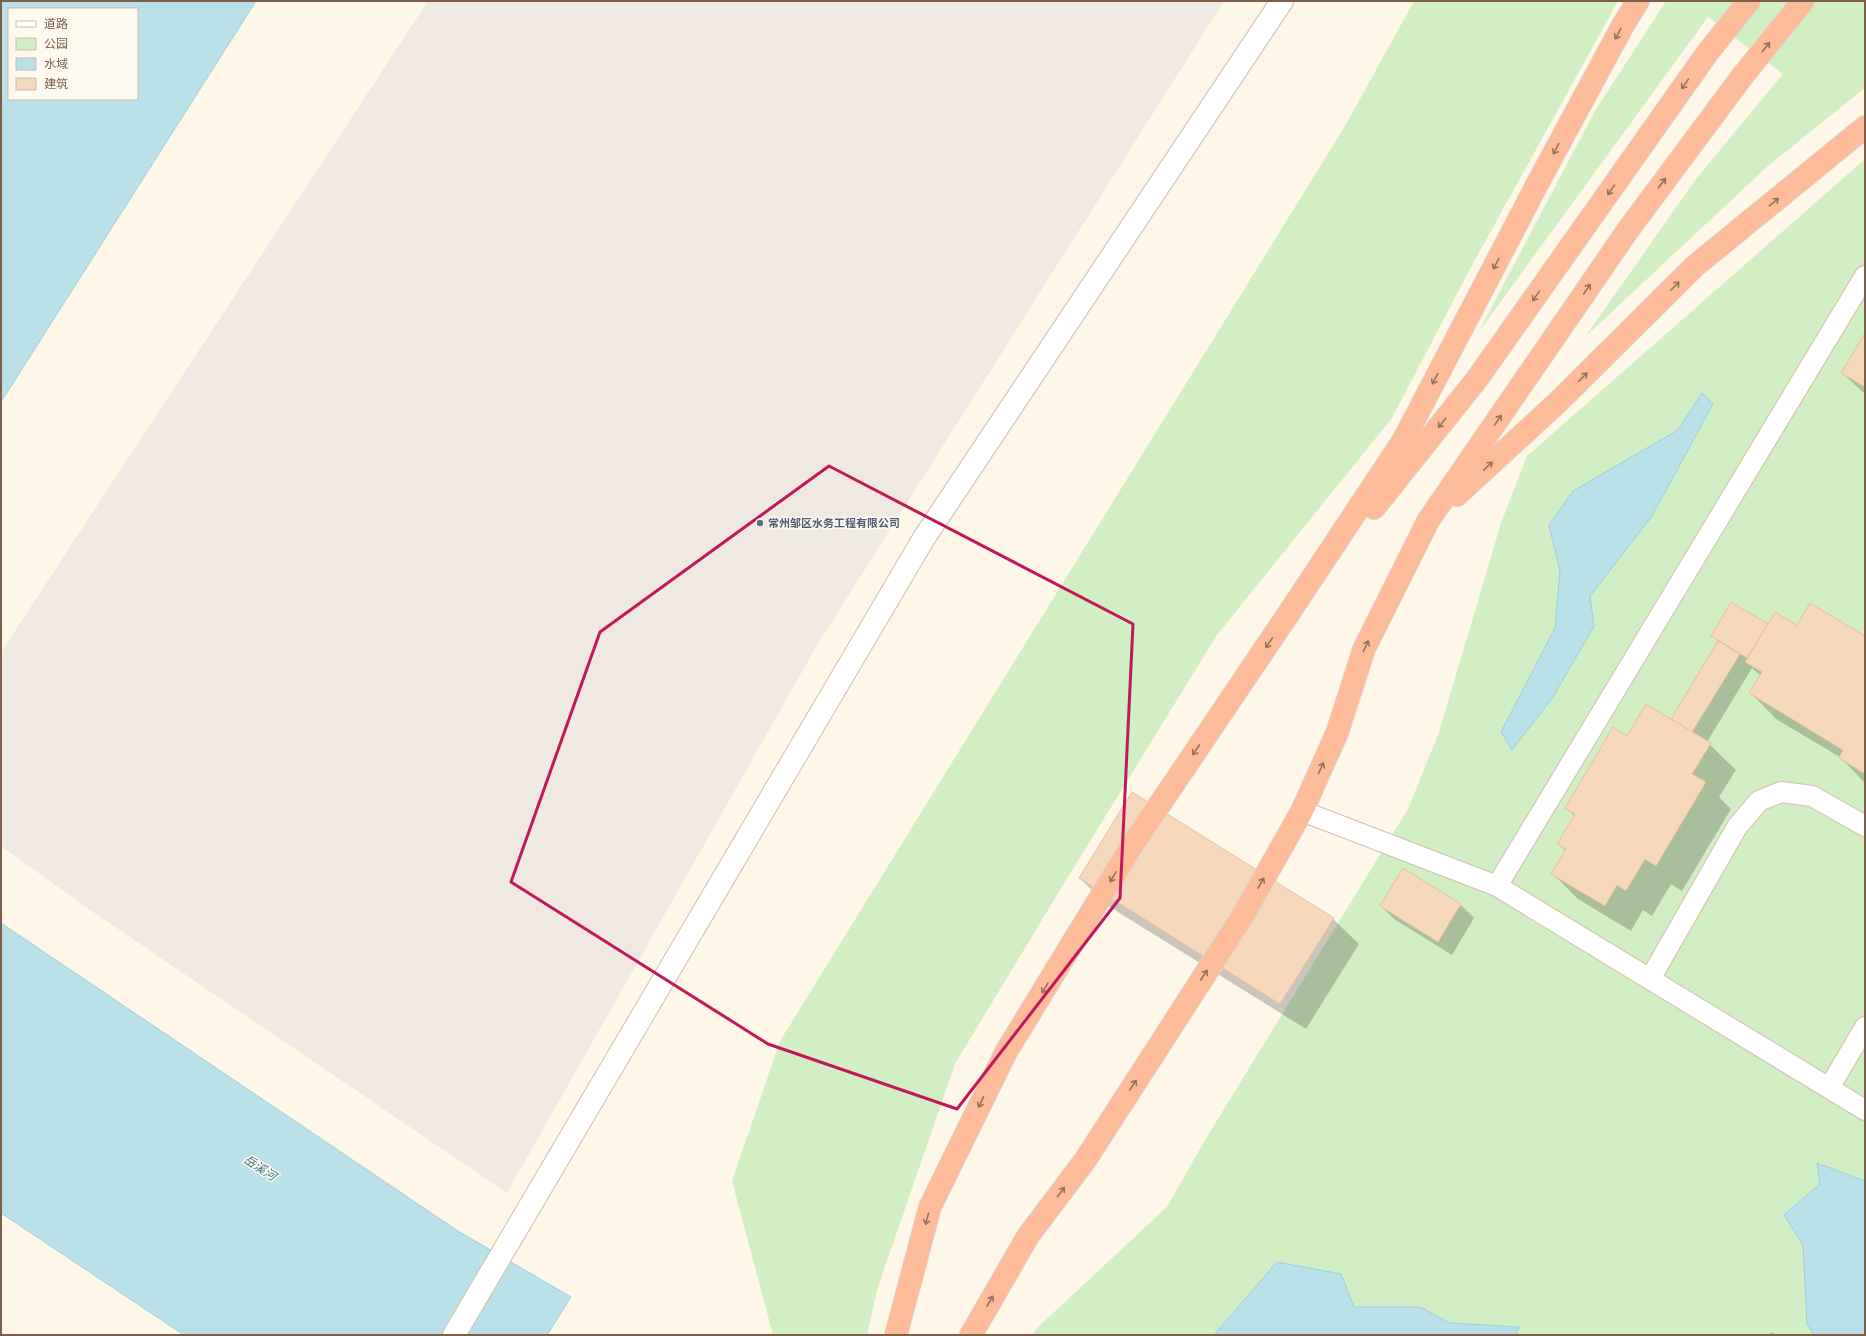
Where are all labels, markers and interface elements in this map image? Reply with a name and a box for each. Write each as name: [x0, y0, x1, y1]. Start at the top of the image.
legend: [8, 8, 138, 100]
text: 道路: [44, 16, 68, 32]
one-way arrow: [1613, 28, 1621, 40]
text: 公园: [44, 36, 68, 52]
one-way arrow: [1761, 42, 1770, 53]
text: 水域: [44, 56, 68, 72]
text: 建筑: [44, 76, 68, 92]
one-way arrow: [1681, 78, 1689, 89]
one-way arrow: [1552, 143, 1560, 155]
one-way arrow: [1658, 178, 1666, 189]
one-way arrow: [1607, 184, 1615, 195]
one-way arrow: [1768, 197, 1779, 206]
one-way arrow: [1491, 258, 1499, 270]
one-way arrow: [1670, 281, 1680, 291]
one-way arrow: [1583, 284, 1591, 295]
one-way arrow: [1532, 291, 1540, 302]
one-way arrow: [1431, 373, 1439, 385]
one-way arrow: [1578, 373, 1588, 382]
one-way arrow: [1494, 415, 1502, 426]
one-way arrow: [1437, 418, 1446, 429]
one-way arrow: [1483, 462, 1493, 471]
place label: 常州邹区水务工程有限公司: [768, 516, 900, 530]
marker: 常州邹区水务工程有限公司: [755, 518, 765, 528]
one-way arrow: [1265, 637, 1273, 648]
one-way arrow: [1363, 640, 1370, 652]
one-way arrow: [1192, 745, 1200, 756]
one-way arrow: [1318, 762, 1325, 774]
one-way arrow: [1108, 871, 1116, 883]
one-way arrow: [1258, 877, 1265, 889]
one-way arrow: [1200, 970, 1208, 981]
one-way arrow: [1040, 982, 1048, 994]
one-way arrow: [1130, 1079, 1138, 1091]
one-way arrow: [977, 1095, 985, 1107]
water label: 岳溪河: [241, 1151, 281, 1186]
one-way arrow: [1057, 1187, 1065, 1198]
one-way arrow: [923, 1213, 930, 1226]
one-way arrow: [986, 1296, 994, 1307]

